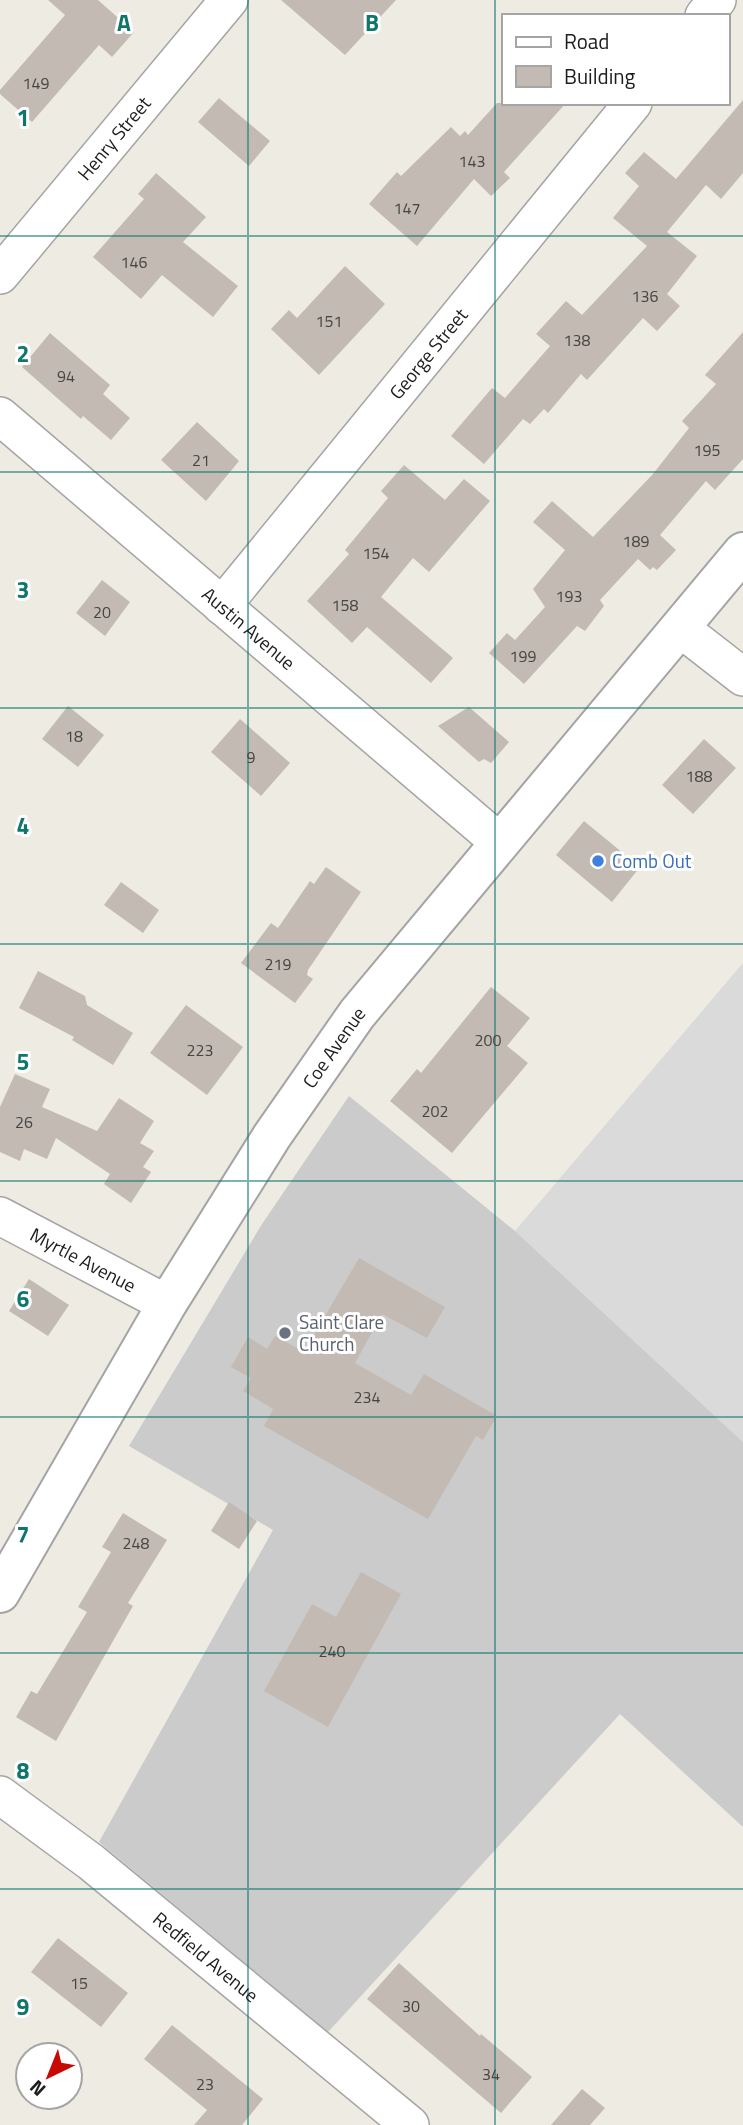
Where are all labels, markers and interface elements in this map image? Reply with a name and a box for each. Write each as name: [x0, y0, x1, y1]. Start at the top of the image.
text: A: [117, 5, 131, 40]
text: B: [365, 5, 379, 40]
legend: [502, 14, 729, 105]
text: Road: [564, 25, 609, 57]
text: Building: [564, 60, 636, 92]
house number: 149: [23, 71, 49, 95]
street label: Henry Street: [70, 89, 157, 186]
text: 1: [17, 100, 29, 135]
house number: 143: [459, 149, 485, 173]
house number: 147: [394, 196, 420, 220]
house number: 146: [121, 250, 147, 274]
house number: 136: [632, 284, 658, 308]
street label: George Street: [382, 301, 474, 405]
house number: 151: [316, 309, 342, 333]
house number: 138: [564, 328, 590, 352]
text: 2: [17, 336, 29, 371]
house number: 94: [57, 364, 75, 388]
house number: 195: [694, 438, 720, 462]
house number: 21: [192, 448, 210, 472]
house number: 189: [623, 529, 649, 553]
house number: 154: [363, 541, 389, 565]
text: 3: [17, 572, 29, 607]
street label: Austin Avenue: [196, 580, 302, 676]
house number: 193: [556, 584, 582, 608]
house number: 158: [332, 593, 358, 617]
house number: 20: [93, 600, 111, 624]
house number: 199: [510, 644, 536, 668]
house number: 18: [65, 724, 83, 748]
house number: 9: [247, 745, 256, 769]
house number: 188: [686, 764, 712, 788]
text: 4: [17, 808, 29, 843]
place label: Comb Out: [612, 846, 692, 875]
marker: Comb Out: [590, 853, 606, 869]
house number: 219: [265, 952, 291, 976]
street label: Coe Avenue: [295, 1000, 372, 1094]
house number: 200: [475, 1028, 501, 1052]
house number: 223: [187, 1038, 213, 1062]
text: 5: [17, 1044, 29, 1079]
house number: 202: [422, 1099, 448, 1123]
house number: 26: [15, 1110, 33, 1134]
street label: Myrtle Avenue: [25, 1219, 141, 1299]
text: 6: [17, 1281, 30, 1316]
place label: Saint Clare Church: [299, 1307, 384, 1358]
marker: Saint Clare Church: [277, 1325, 293, 1341]
house number: 234: [354, 1385, 380, 1409]
text: 7: [17, 1517, 29, 1552]
house number: 248: [123, 1531, 149, 1555]
house number: 240: [319, 1639, 345, 1663]
text: 8: [17, 1753, 30, 1788]
street label: Redfield Avenue: [147, 1904, 265, 2009]
house number: 15: [70, 1971, 88, 1995]
text: 9: [17, 1989, 30, 2024]
house number: 30: [402, 1994, 420, 2018]
north arrow: [14, 2041, 84, 2111]
house number: 34: [482, 2062, 500, 2086]
house number: 23: [196, 2072, 214, 2096]
text: N: [22, 2074, 52, 2104]

